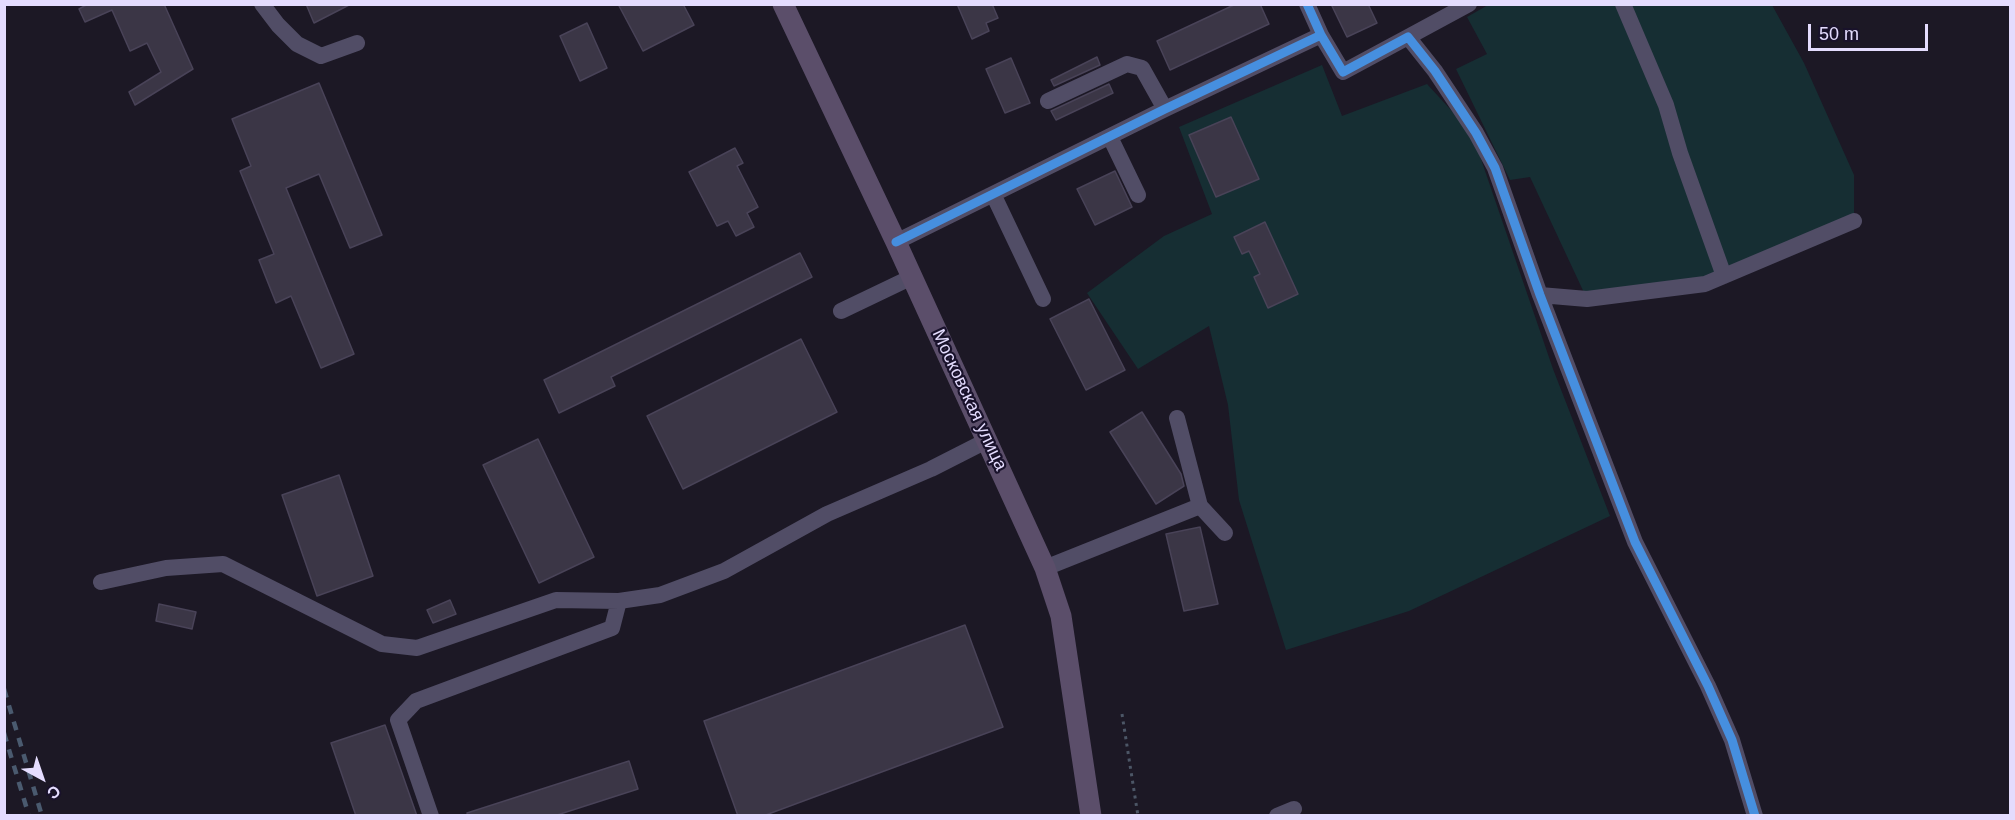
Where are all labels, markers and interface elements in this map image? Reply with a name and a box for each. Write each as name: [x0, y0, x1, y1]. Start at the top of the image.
scale bar: [1811, 12, 1931, 50]
text: 50 m: [1819, 24, 1859, 44]
street label: Московская улица: [927, 326, 1011, 474]
north arrow: [12, 748, 72, 808]
text: С: [44, 782, 64, 802]

